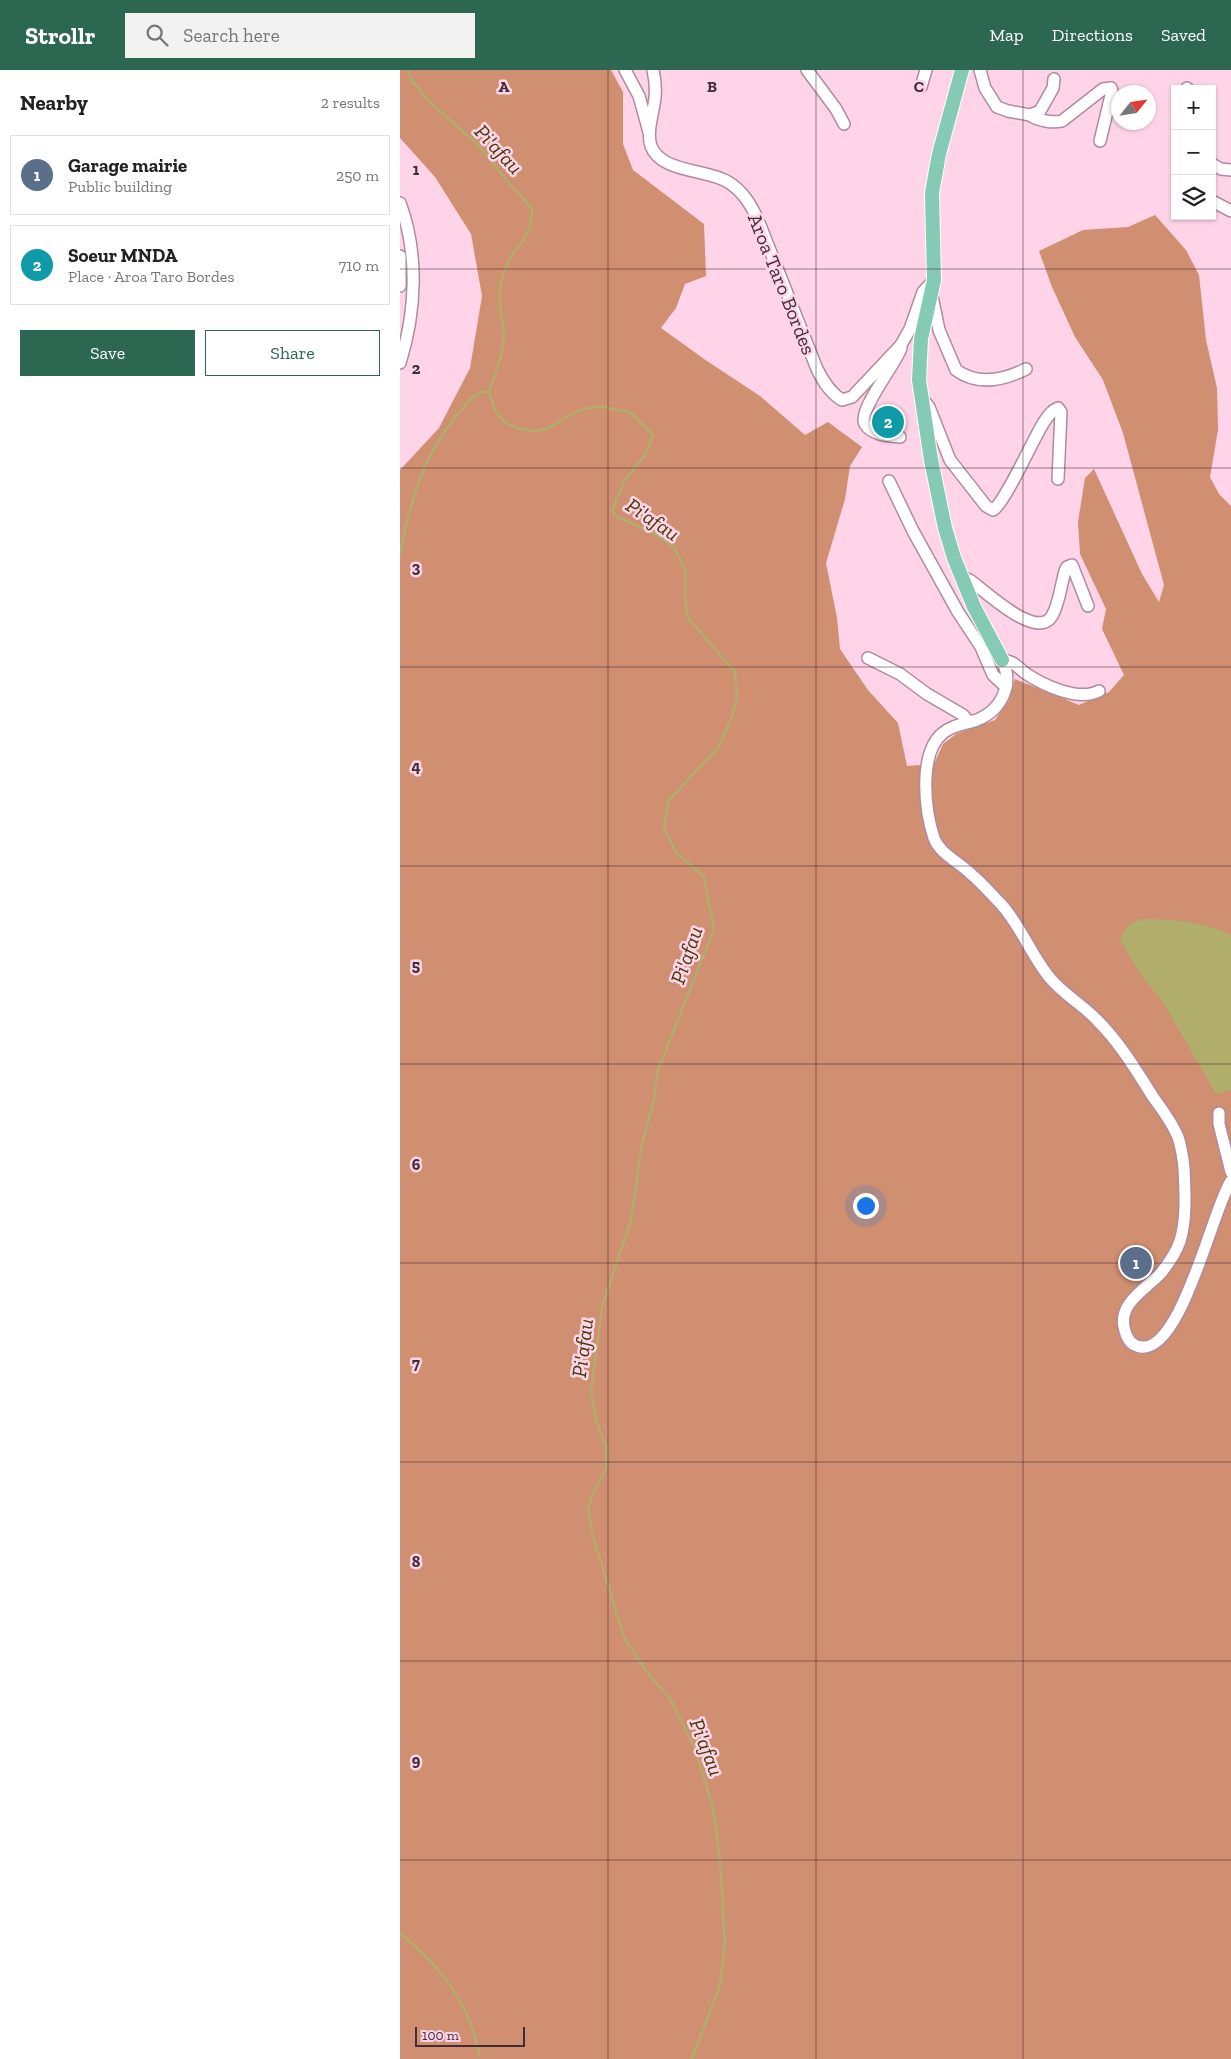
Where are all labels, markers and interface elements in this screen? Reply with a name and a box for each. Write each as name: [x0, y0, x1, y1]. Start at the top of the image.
search box: [125, 13, 475, 58]
text: Strollr: [25, 21, 95, 50]
icon: search: [143, 21, 171, 49]
text: Search here: [183, 24, 280, 47]
text: Map: [989, 24, 1024, 46]
text: Directions: [1052, 24, 1133, 46]
text: Saved: [1161, 24, 1206, 46]
text: A: [499, 77, 510, 96]
text: B: [707, 77, 717, 96]
text: C: [914, 77, 924, 96]
north arrow: [1111, 85, 1156, 130]
map controls: [1171, 85, 1216, 220]
button: +: [1171, 85, 1216, 130]
text: Nearby: [20, 90, 88, 115]
text: 2 results: [321, 93, 380, 112]
water label: Pi'afau: [470, 119, 528, 179]
button: −: [1171, 130, 1216, 175]
text: Garage mairie: [68, 154, 187, 177]
text: 1: [413, 160, 420, 179]
text: 1: [34, 166, 40, 185]
text: 250 m: [336, 166, 379, 185]
button: layers: [1171, 175, 1216, 220]
text: Public building: [68, 177, 172, 196]
street label: Aroa Taro Bordes: [743, 210, 821, 358]
text: Soeur MNDA: [68, 244, 178, 267]
text: 2: [33, 256, 41, 275]
text: 710 m: [339, 256, 379, 275]
text: Place · Aroa Taro Bordes: [68, 267, 234, 286]
button: Save: [20, 330, 195, 376]
button: Share: [205, 330, 380, 376]
text: 2: [412, 359, 421, 378]
pin: 2: [872, 403, 904, 441]
water label: Pi'afau: [621, 492, 685, 546]
text: 3: [412, 558, 421, 577]
text: 4: [411, 757, 421, 776]
water label: Pi'afau: [665, 923, 707, 987]
text: 5: [412, 956, 420, 975]
text: 6: [412, 1155, 421, 1174]
your location: [853, 1193, 879, 1219]
pin: 1: [1120, 1244, 1152, 1282]
water label: Pi'afau: [566, 1317, 598, 1379]
text: 7: [412, 1354, 420, 1373]
text: 8: [412, 1552, 421, 1571]
water label: Pi'afau: [685, 1715, 729, 1779]
text: 9: [412, 1751, 421, 1770]
scale bar: [415, 2024, 525, 2047]
text: 100 m: [422, 2027, 459, 2044]

